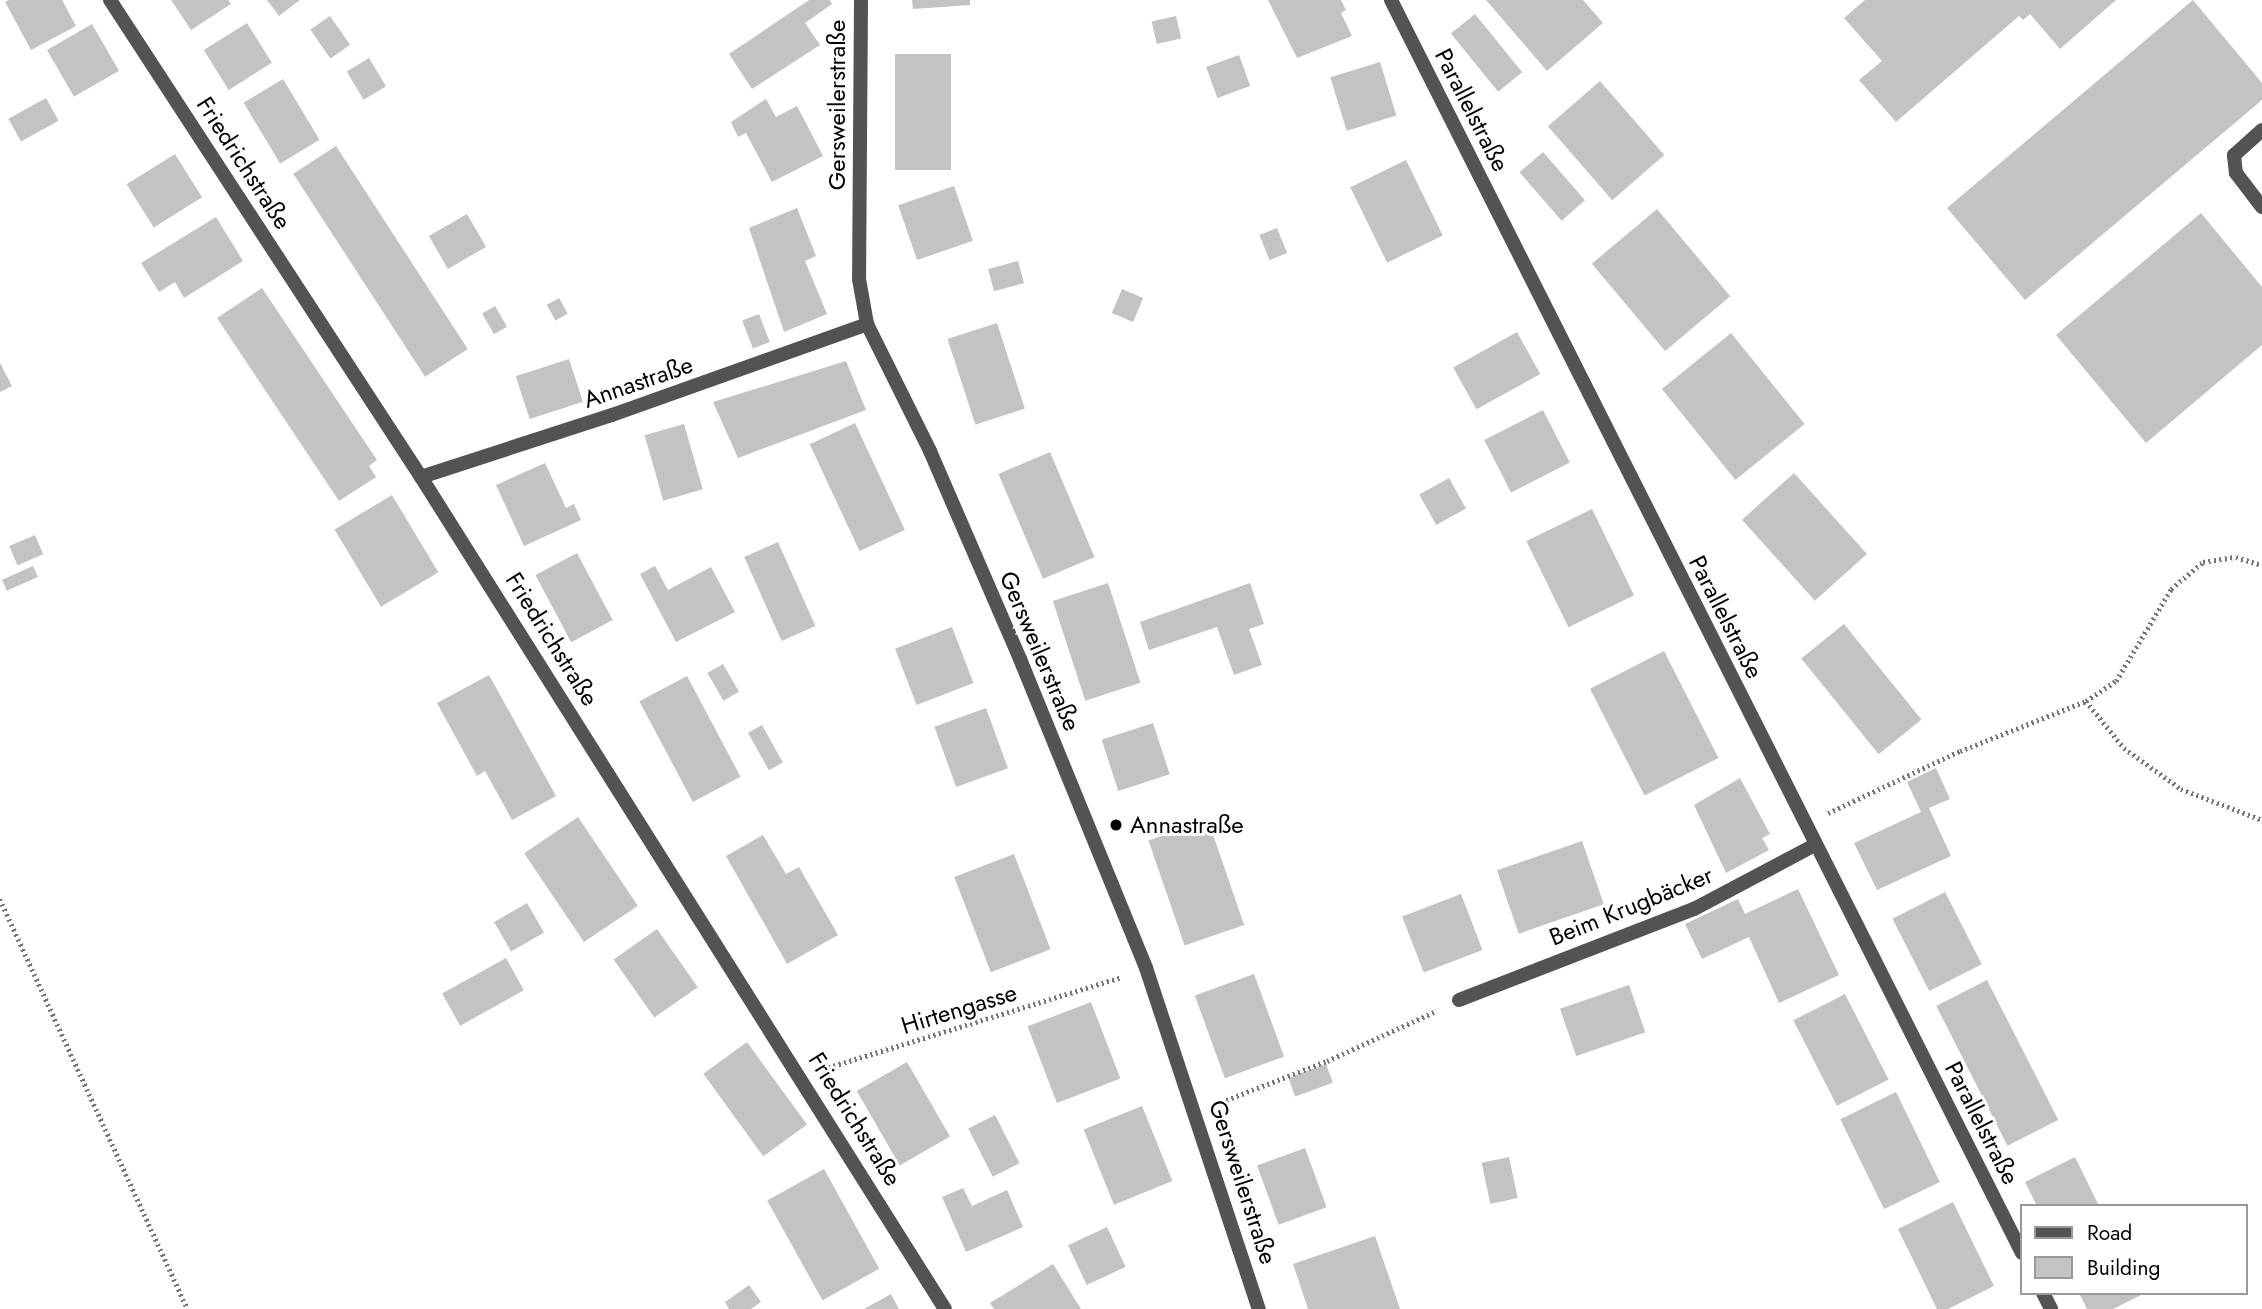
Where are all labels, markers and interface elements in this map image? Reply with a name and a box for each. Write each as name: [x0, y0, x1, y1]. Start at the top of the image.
street label: Gersweilerstraße: [823, 20, 851, 190]
street label: Parallelstraße: [1429, 44, 1515, 176]
street label: Friedrichstraße: [191, 92, 297, 234]
street label: Annastraße: [580, 350, 696, 414]
street label: Parallelstraße: [1683, 551, 1769, 683]
street label: Friedrichstraße: [500, 567, 604, 711]
street label: Gersweilerstraße: [993, 567, 1087, 735]
place label: Annastraße: [1130, 811, 1244, 839]
marker: Annastraße: [1108, 817, 1124, 833]
street label: Beim Krugbäcker: [1545, 860, 1717, 952]
street label: Hirtengasse: [898, 978, 1020, 1040]
street label: Friedrichstraße: [803, 1047, 907, 1191]
street label: Parallelstraße: [1939, 1057, 2025, 1189]
street label: Gersweilerstraße: [1203, 1096, 1283, 1268]
legend: [2021, 1204, 2248, 1295]
text: Road: [2087, 1218, 2132, 1248]
text: Building: [2087, 1253, 2160, 1283]

